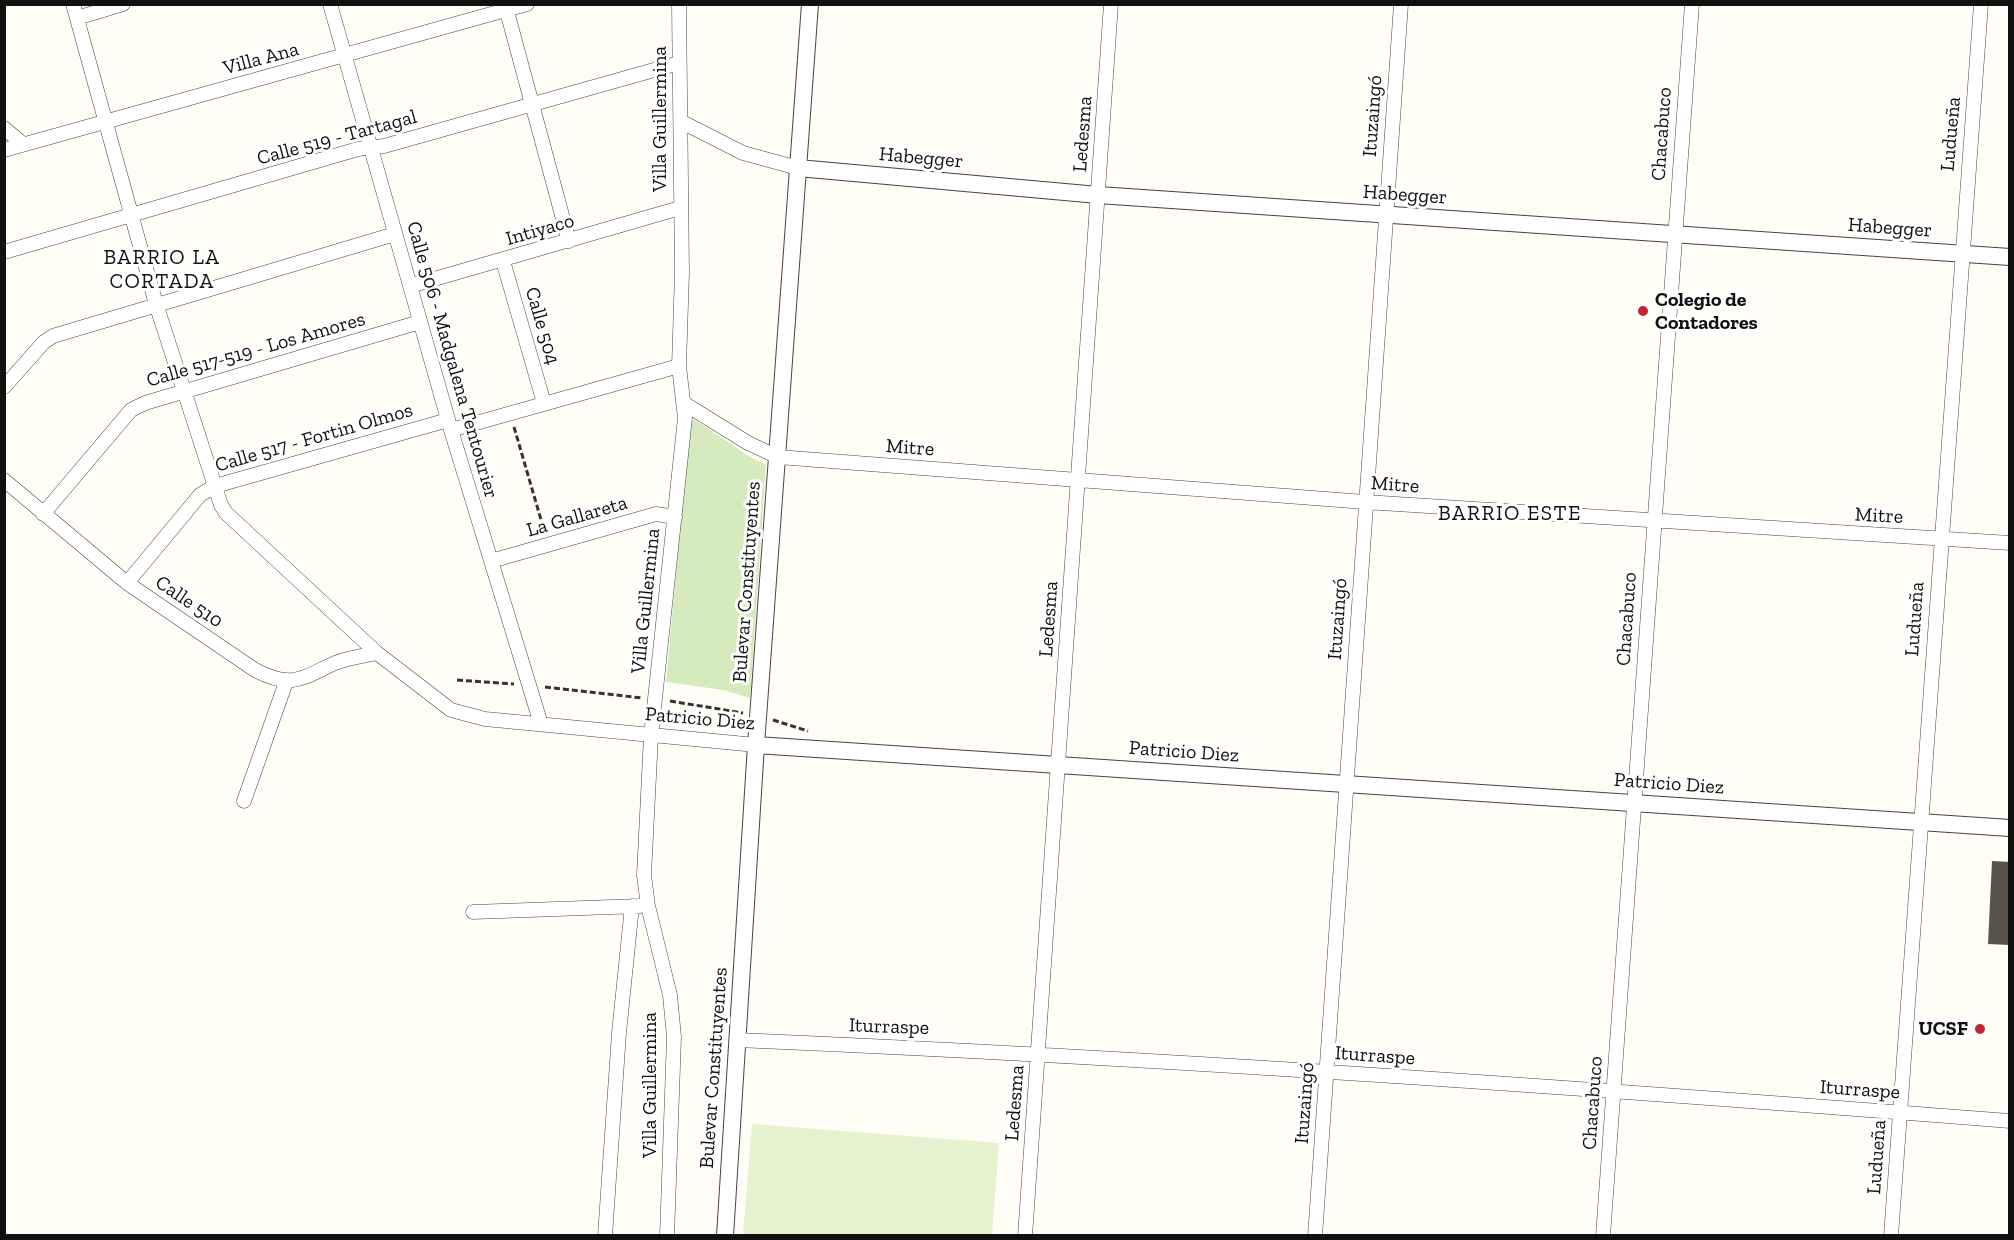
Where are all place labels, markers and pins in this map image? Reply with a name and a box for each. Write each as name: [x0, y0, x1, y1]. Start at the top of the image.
place label: Colegio de Contadores: [1655, 288, 1758, 335]
marker: Colegio de Contadores: [1636, 304, 1650, 318]
place label: UCSF: [1918, 1017, 1968, 1041]
marker: UCSF: [1973, 1022, 1987, 1036]

